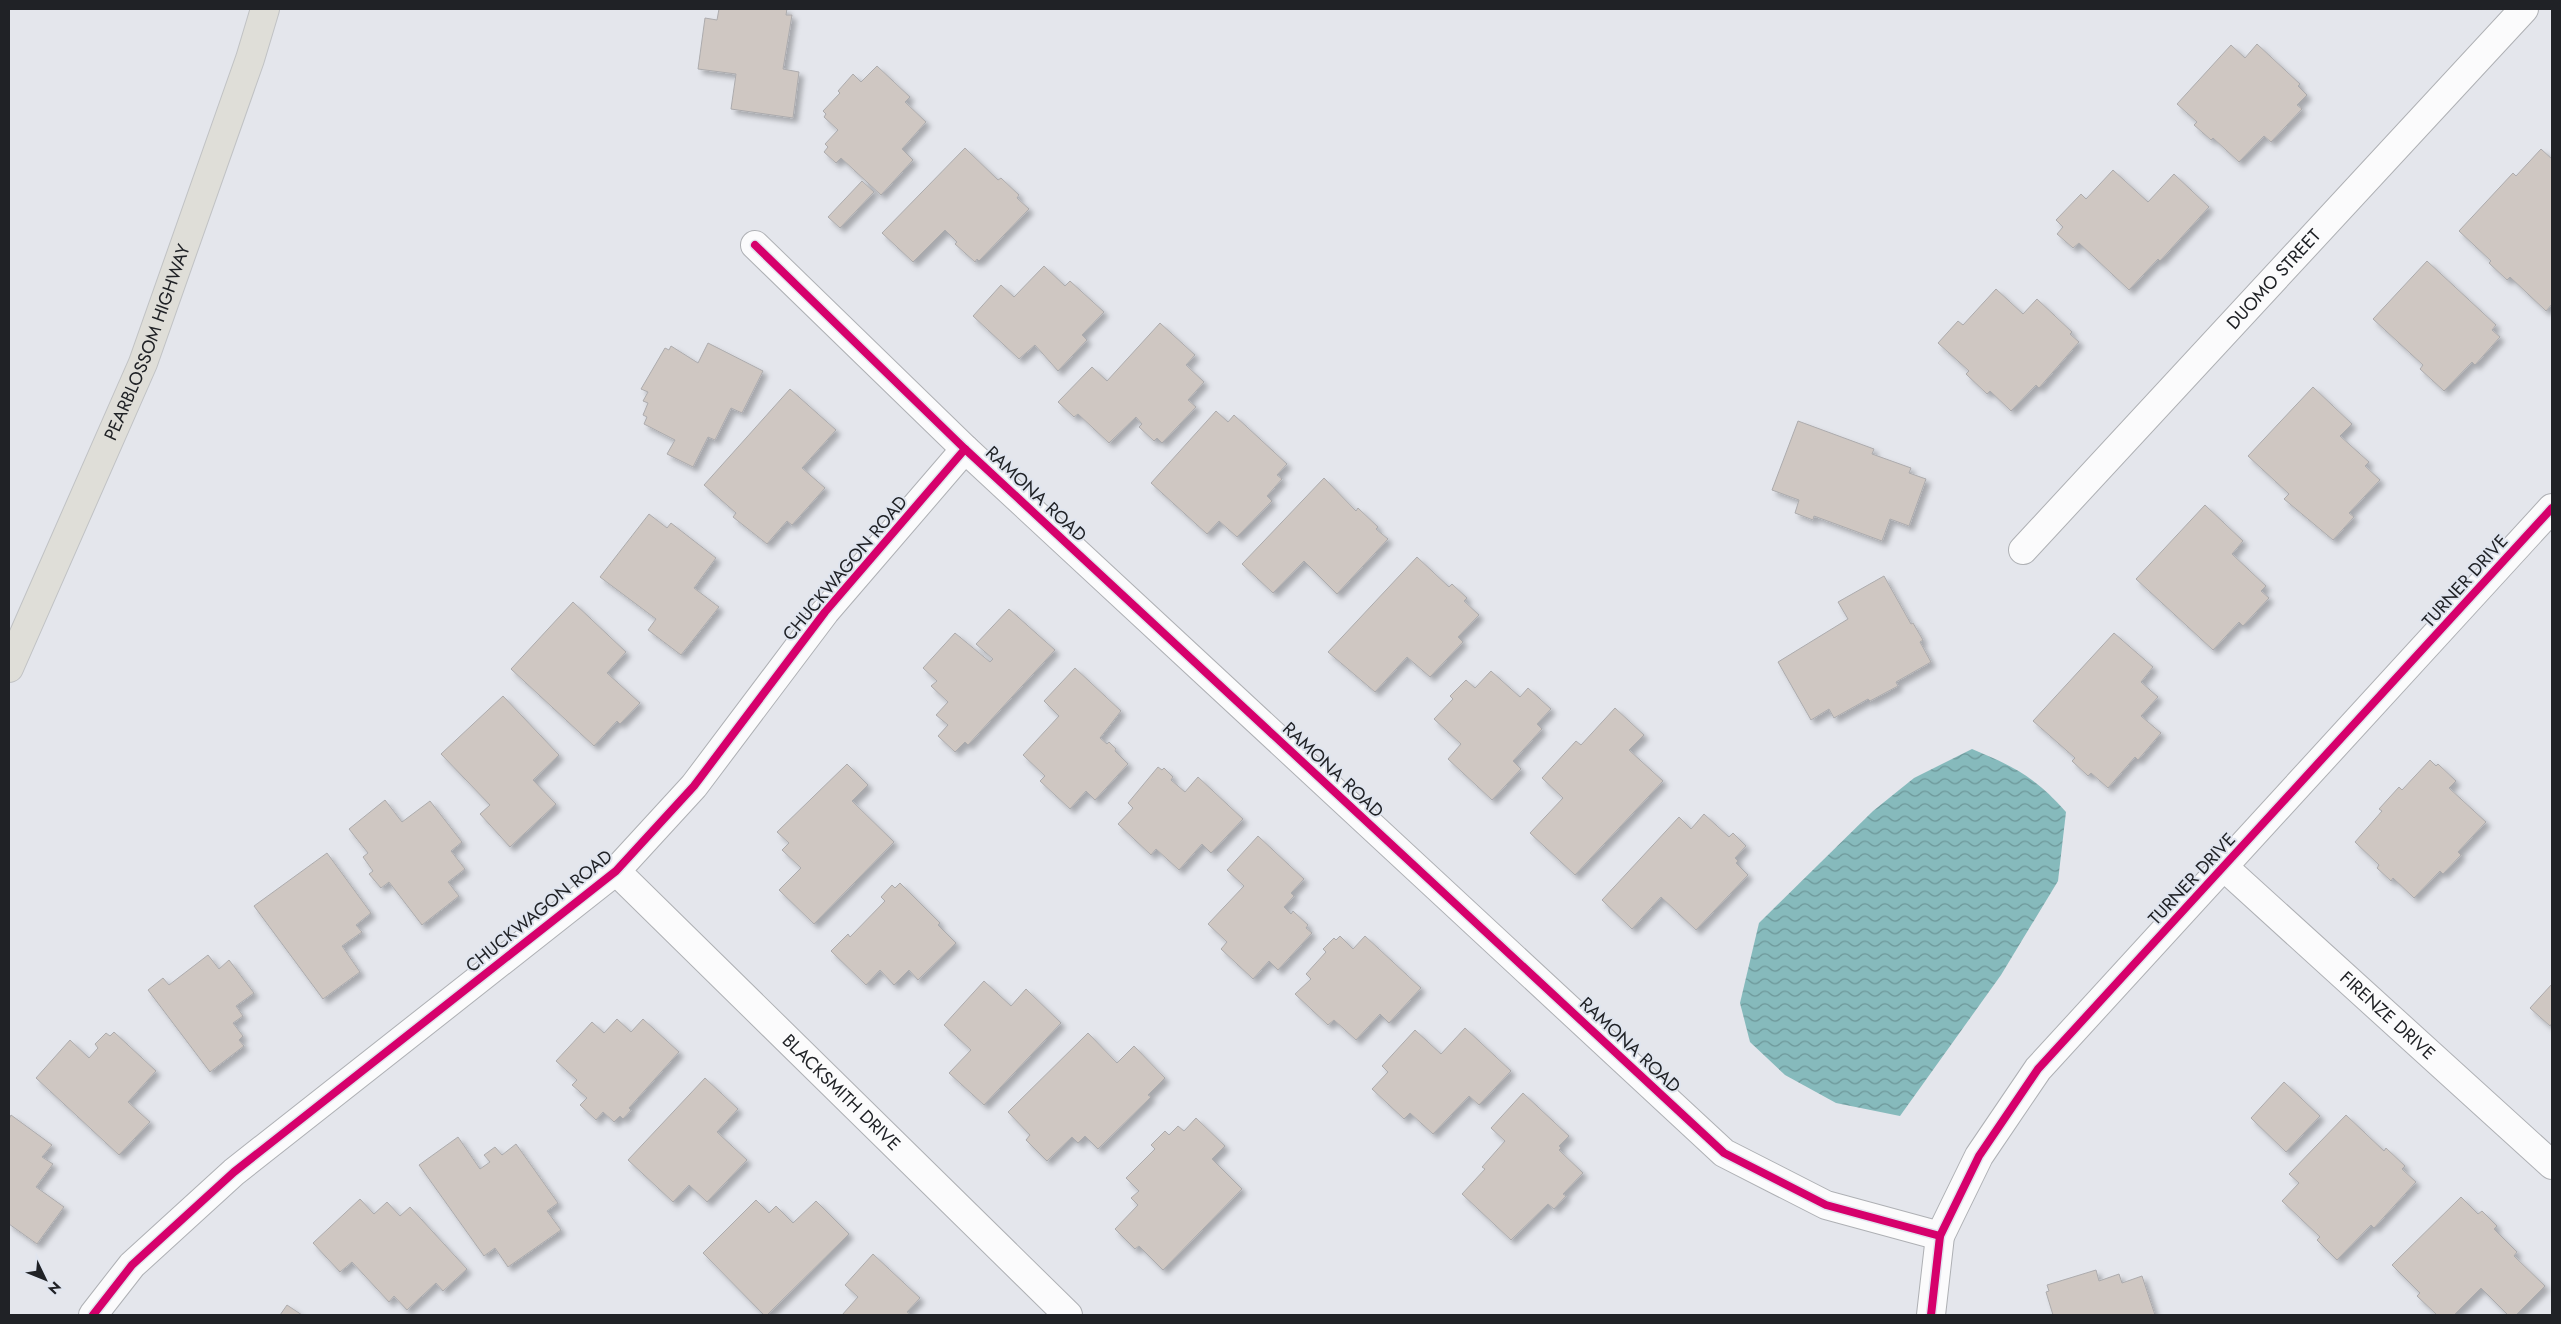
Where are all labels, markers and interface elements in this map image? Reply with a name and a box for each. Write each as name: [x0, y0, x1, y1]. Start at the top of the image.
street label: DUOMO STREET: [2221, 223, 2327, 335]
street label: PEARBLOSSOM HIGHWAY: [98, 240, 197, 445]
street label: RAMONA ROAD: [980, 440, 1092, 548]
street label: CHUCKWAGON ROAD: [776, 490, 914, 646]
street label: TURNER DRIVE: [2416, 529, 2514, 633]
street label: RAMONA ROAD: [1277, 716, 1389, 824]
street label: TURNER DRIVE: [2142, 827, 2242, 931]
street label: CHUCKWAGON ROAD: [460, 844, 618, 978]
street label: FIRENZE DRIVE: [2334, 965, 2441, 1066]
street label: RAMONA ROAD: [1574, 991, 1686, 1099]
street label: BLACKSMITH DRIVE: [776, 1028, 906, 1157]
north arrow: [20, 1254, 70, 1304]
text: N: [43, 1277, 66, 1299]

